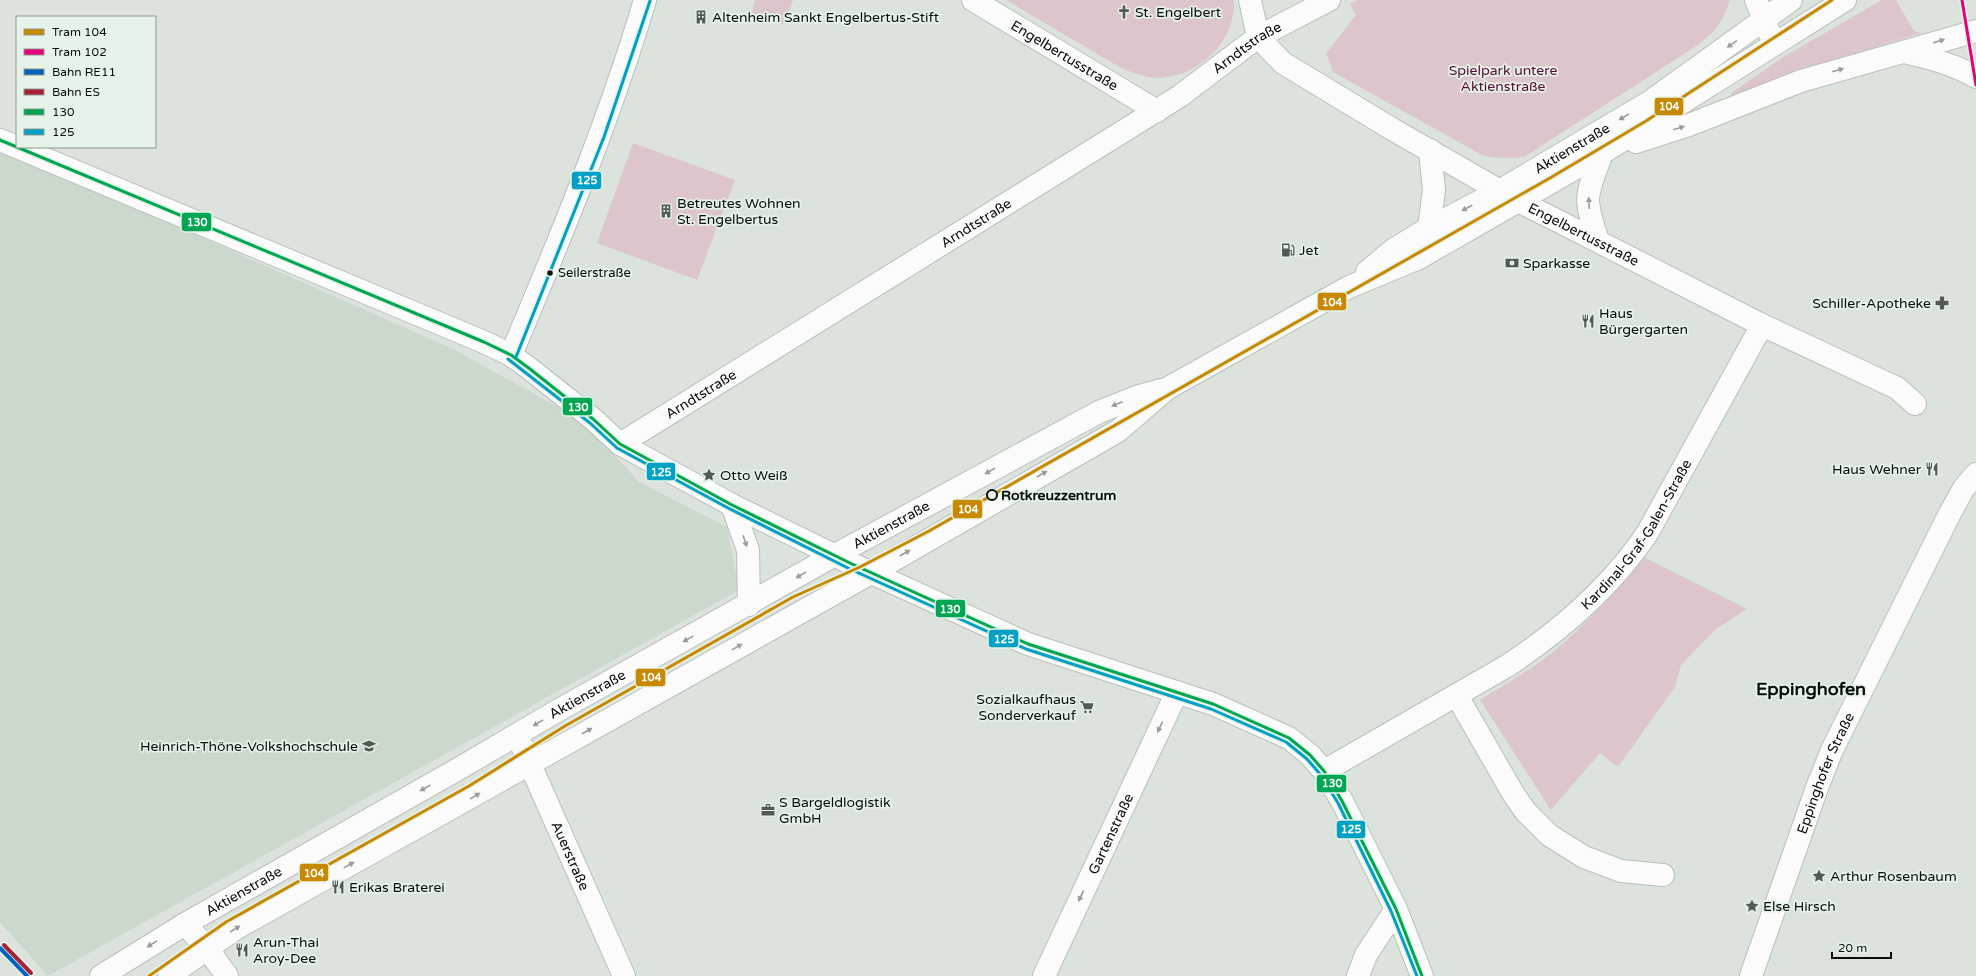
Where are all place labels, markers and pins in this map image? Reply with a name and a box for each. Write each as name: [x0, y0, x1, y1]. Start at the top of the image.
church icon: St. Engelbert: [1116, 4, 1132, 20]
place label: St. Engelbert: [1135, 4, 1222, 21]
building icon: Altenheim Sankt Engelbertus-Stift: [693, 9, 709, 25]
place label: Altenheim Sankt Engelbertus-Stift: [712, 9, 940, 26]
place label: Betreutes Wohnen St. Engelbertus: [677, 195, 801, 228]
building icon: Betreutes Wohnen St. Engelbertus: [658, 203, 674, 219]
fuel station icon: Jet: [1280, 242, 1296, 258]
place label: Jet: [1299, 242, 1319, 259]
bank icon: Sparkasse: [1504, 255, 1520, 271]
place label: Sparkasse: [1523, 255, 1590, 272]
place label: Seilerstraße: [558, 265, 631, 281]
marker: Seilerstraße: [545, 268, 555, 278]
place label: Schiller-Apotheke: [1812, 295, 1931, 312]
pharmacy icon: Schiller-Apotheke: [1934, 295, 1950, 311]
place label: Haus Bürgergarten: [1599, 305, 1688, 338]
restaurant icon: Haus Bürgergarten: [1580, 313, 1596, 329]
place label: Haus Wehner: [1832, 461, 1922, 478]
restaurant icon: Haus Wehner: [1924, 461, 1940, 477]
place icon: Otto Weiß: [701, 467, 717, 483]
place label: Otto Weiß: [720, 467, 788, 484]
place label: Rotkreuzzentrum: [1001, 487, 1116, 504]
marker: Rotkreuzzentrum: [986, 489, 998, 501]
place label: Sozialkaufhaus Sonderverkauf: [976, 691, 1077, 724]
supermarket icon: Sozialkaufhaus Sonderverkauf: [1079, 699, 1095, 715]
place label: Heinrich-Thöne-Volkshochschule: [140, 738, 358, 755]
school or university icon: Heinrich-Thöne-Volkshochschule: [361, 738, 377, 754]
place label: S Bargeldlogistik GmbH: [779, 794, 891, 827]
office icon: S Bargeldlogistik GmbH: [760, 802, 776, 818]
place icon: Arthur Rosenbaum: [1811, 868, 1827, 884]
place label: Arthur Rosenbaum: [1830, 868, 1957, 885]
restaurant icon: Erikas Braterei: [330, 879, 346, 895]
place label: Erikas Braterei: [349, 879, 445, 896]
place icon: Else Hirsch: [1744, 898, 1760, 914]
place label: Else Hirsch: [1763, 898, 1836, 915]
place label: Arun-Thai Aroy-Dee: [253, 934, 319, 967]
restaurant icon: Arun-Thai Aroy-Dee: [234, 942, 250, 958]

